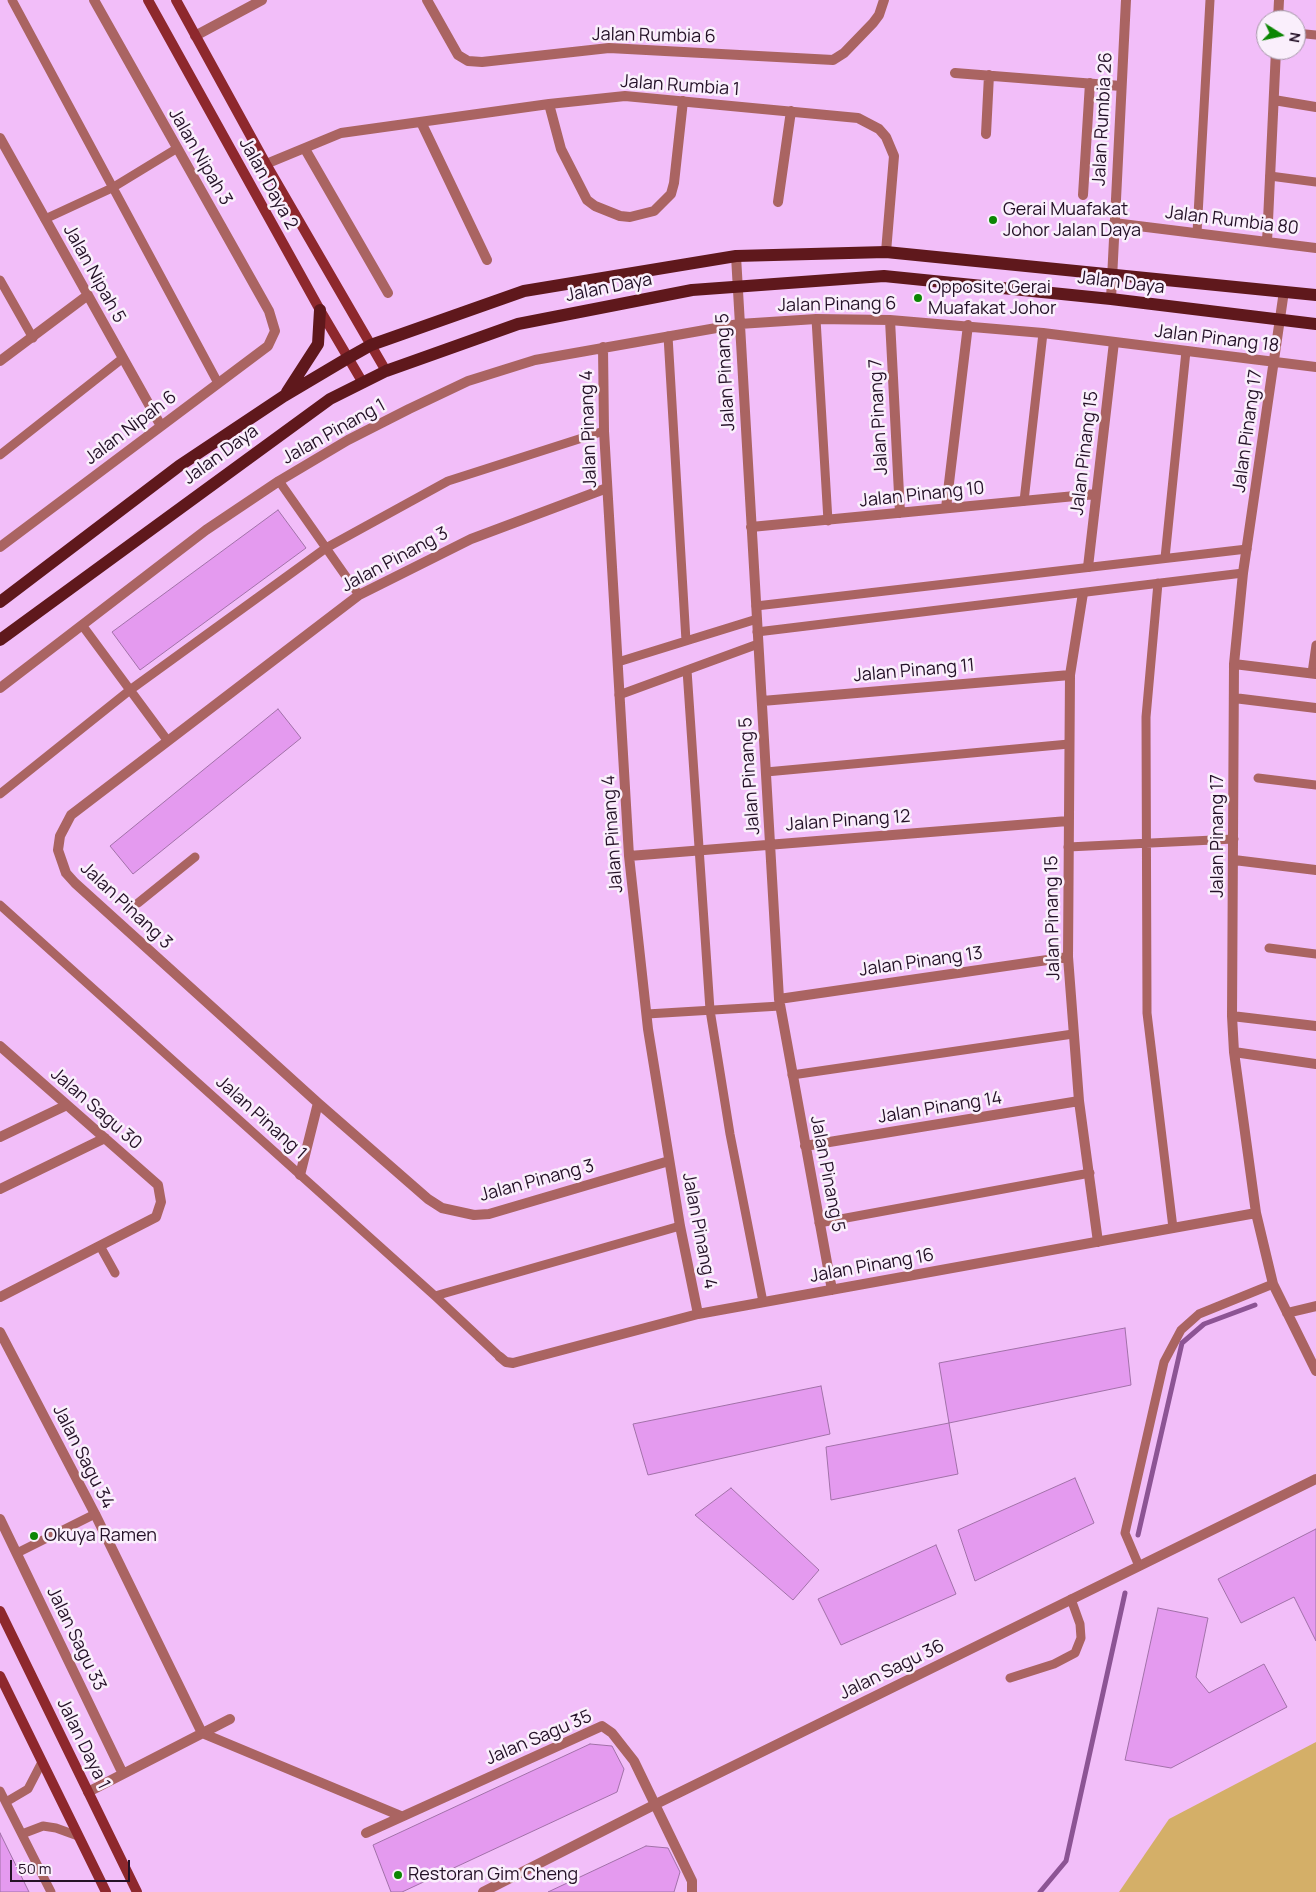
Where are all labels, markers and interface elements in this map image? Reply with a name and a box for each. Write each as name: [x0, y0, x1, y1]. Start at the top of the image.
north arrow: [1256, 10, 1306, 60]
street label: Jalan Rumbia 6: [592, 24, 716, 48]
text: N: [1285, 31, 1306, 44]
street label: Jalan Rumbia 26: [1089, 52, 1117, 186]
street label: Jalan Rumbia 1: [620, 71, 740, 101]
street label: Jalan Nipah 3: [164, 105, 236, 209]
street label: Jalan Daya 2: [234, 134, 302, 234]
place label: Gerai Muafakat Johor Jalan Daya: [1003, 199, 1141, 242]
street label: Jalan Rumbia 80: [1164, 202, 1300, 240]
marker: Gerai Muafakat Johor Jalan Daya: [987, 214, 999, 226]
street label: Jalan Nipah 5: [58, 221, 130, 327]
street label: Jalan Daya: [1076, 267, 1166, 299]
street label: Jalan Daya: [564, 269, 654, 307]
place label: Opposite Gerai Muafakat Johor: [928, 277, 1056, 320]
marker: Opposite Gerai Muafakat Johor: [912, 292, 924, 304]
street label: Jalan Pinang 6: [777, 293, 897, 317]
street label: Jalan Pinang 5: [712, 313, 740, 431]
street label: Jalan Pinang 18: [1154, 321, 1280, 357]
street label: Jalan Pinang 7: [865, 358, 893, 476]
street label: Jalan Pinang 17: [1229, 368, 1267, 494]
street label: Jalan Pinang 4: [576, 370, 602, 488]
street label: Jalan Nipah 6: [81, 386, 181, 470]
street label: Jalan Pinang 15: [1067, 390, 1103, 516]
street label: Jalan Pinang 1: [279, 395, 389, 469]
street label: Jalan Daya: [179, 421, 263, 489]
street label: Jalan Pinang 10: [858, 478, 986, 512]
street label: Jalan Pinang 3: [338, 523, 452, 597]
street label: Jalan Pinang 11: [852, 655, 976, 687]
street label: Jalan Pinang 5: [735, 716, 765, 836]
street label: Jalan Pinang 4: [598, 774, 628, 894]
street label: Jalan Pinang 17: [1207, 774, 1229, 898]
street label: Jalan Pinang 12: [785, 806, 911, 836]
street label: Jalan Pinang 15: [1041, 855, 1065, 981]
street label: Jalan Pinang 3: [76, 858, 176, 954]
street label: Jalan Pinang 13: [858, 943, 984, 981]
street label: Jalan Sagu 30: [46, 1064, 146, 1154]
street label: Jalan Pinang 1: [211, 1072, 311, 1164]
street label: Jalan Pinang 14: [876, 1088, 1004, 1128]
street label: Jalan Pinang 5: [805, 1114, 849, 1234]
street label: Jalan Pinang 3: [477, 1155, 597, 1207]
street label: Jalan Pinang 4: [677, 1171, 721, 1291]
street label: Jalan Pinang 16: [808, 1244, 936, 1288]
street label: Jalan Sagu 34: [48, 1402, 118, 1512]
place label: Okuya Ramen: [44, 1525, 157, 1547]
marker: Okuya Ramen: [28, 1530, 40, 1542]
street label: Jalan Sagu 33: [42, 1584, 110, 1694]
street label: Jalan Sagu 36: [836, 1635, 948, 1705]
street label: Jalan Daya 1: [52, 1695, 114, 1793]
street label: Jalan Sagu 35: [483, 1706, 595, 1770]
scale bar: [12, 1850, 132, 1882]
text: 50 m: [18, 1858, 52, 1879]
place label: Restoran Gim Cheng: [408, 1864, 578, 1886]
marker: Restoran Gim Cheng: [392, 1869, 404, 1881]

